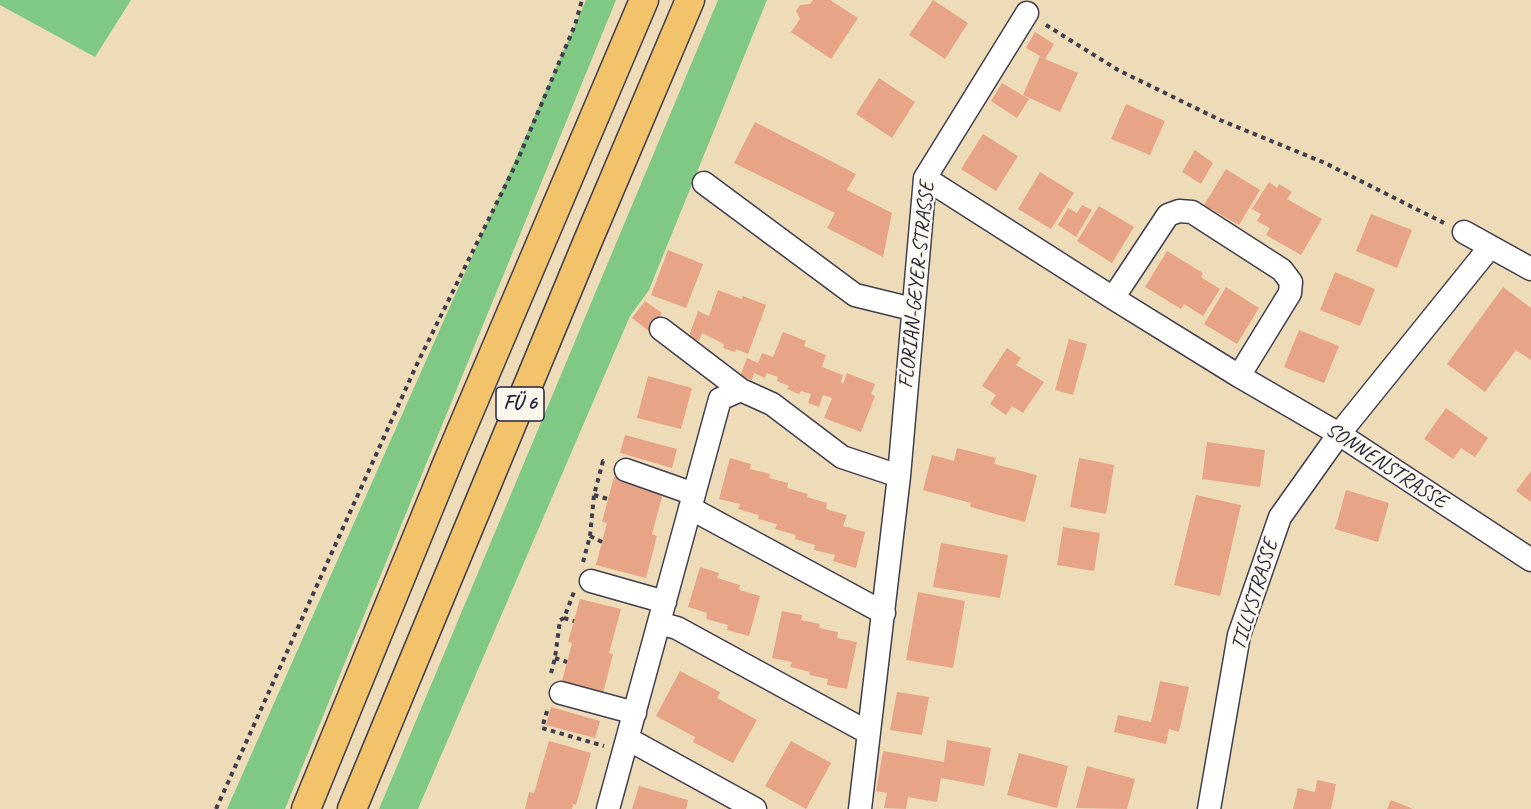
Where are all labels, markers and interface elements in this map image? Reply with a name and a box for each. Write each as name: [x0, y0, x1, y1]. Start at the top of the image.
street label: FLORIAN-GEYER-STRASSE: [894, 180, 940, 390]
road number: FÜ 6: [496, 387, 544, 421]
street label: SONNENSTRASSE: [1321, 417, 1451, 515]
street label: TILLYSTRASSE: [1226, 537, 1284, 653]

